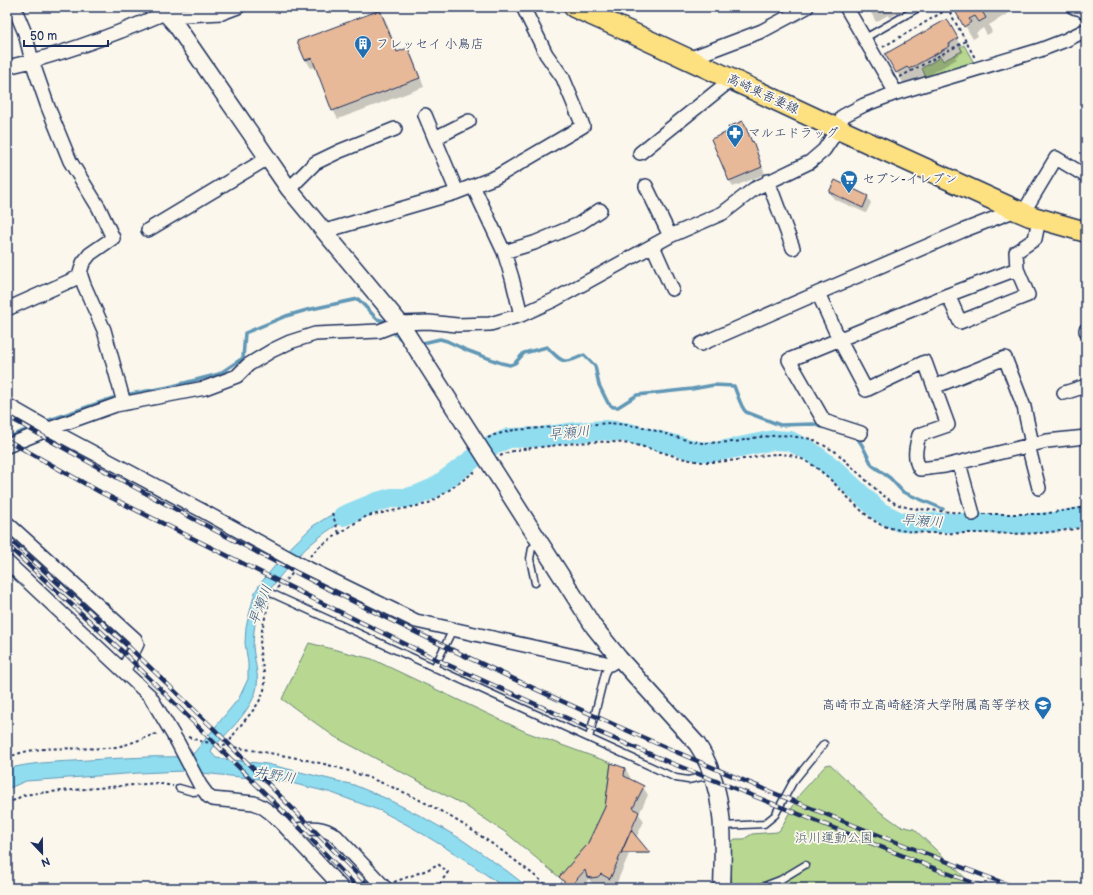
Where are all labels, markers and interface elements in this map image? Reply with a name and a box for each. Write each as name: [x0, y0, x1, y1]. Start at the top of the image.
scale bar: [24, 22, 108, 48]
text: 50 m: [30, 29, 57, 44]
building icon: フレッセイ 小鳥店: [353, 34, 373, 59]
place label: フレッセイ 小鳥店: [376, 36, 484, 52]
street label: 高崎東吾妻線: [724, 70, 803, 118]
pharmacy icon: マルエドラッグ: [725, 123, 745, 148]
place label: マルエドラッグ: [748, 125, 839, 141]
supermarket icon: セブン-イレブン: [839, 169, 859, 194]
place label: セブン-イレブン: [862, 171, 958, 187]
water label: 早瀬川: [547, 423, 591, 443]
water label: 早瀬川: [900, 511, 944, 531]
water label: 早瀬川: [245, 582, 275, 628]
school or university icon: 高崎市立高崎経済大学附属高等学校: [1033, 695, 1053, 720]
place label: 高崎市立高崎経済大学附属高等学校: [822, 697, 1030, 713]
water label: 井野川: [253, 763, 297, 787]
park label: 浜川運動公園: [795, 830, 873, 846]
north arrow: [22, 833, 62, 873]
text: N: [39, 854, 52, 869]

